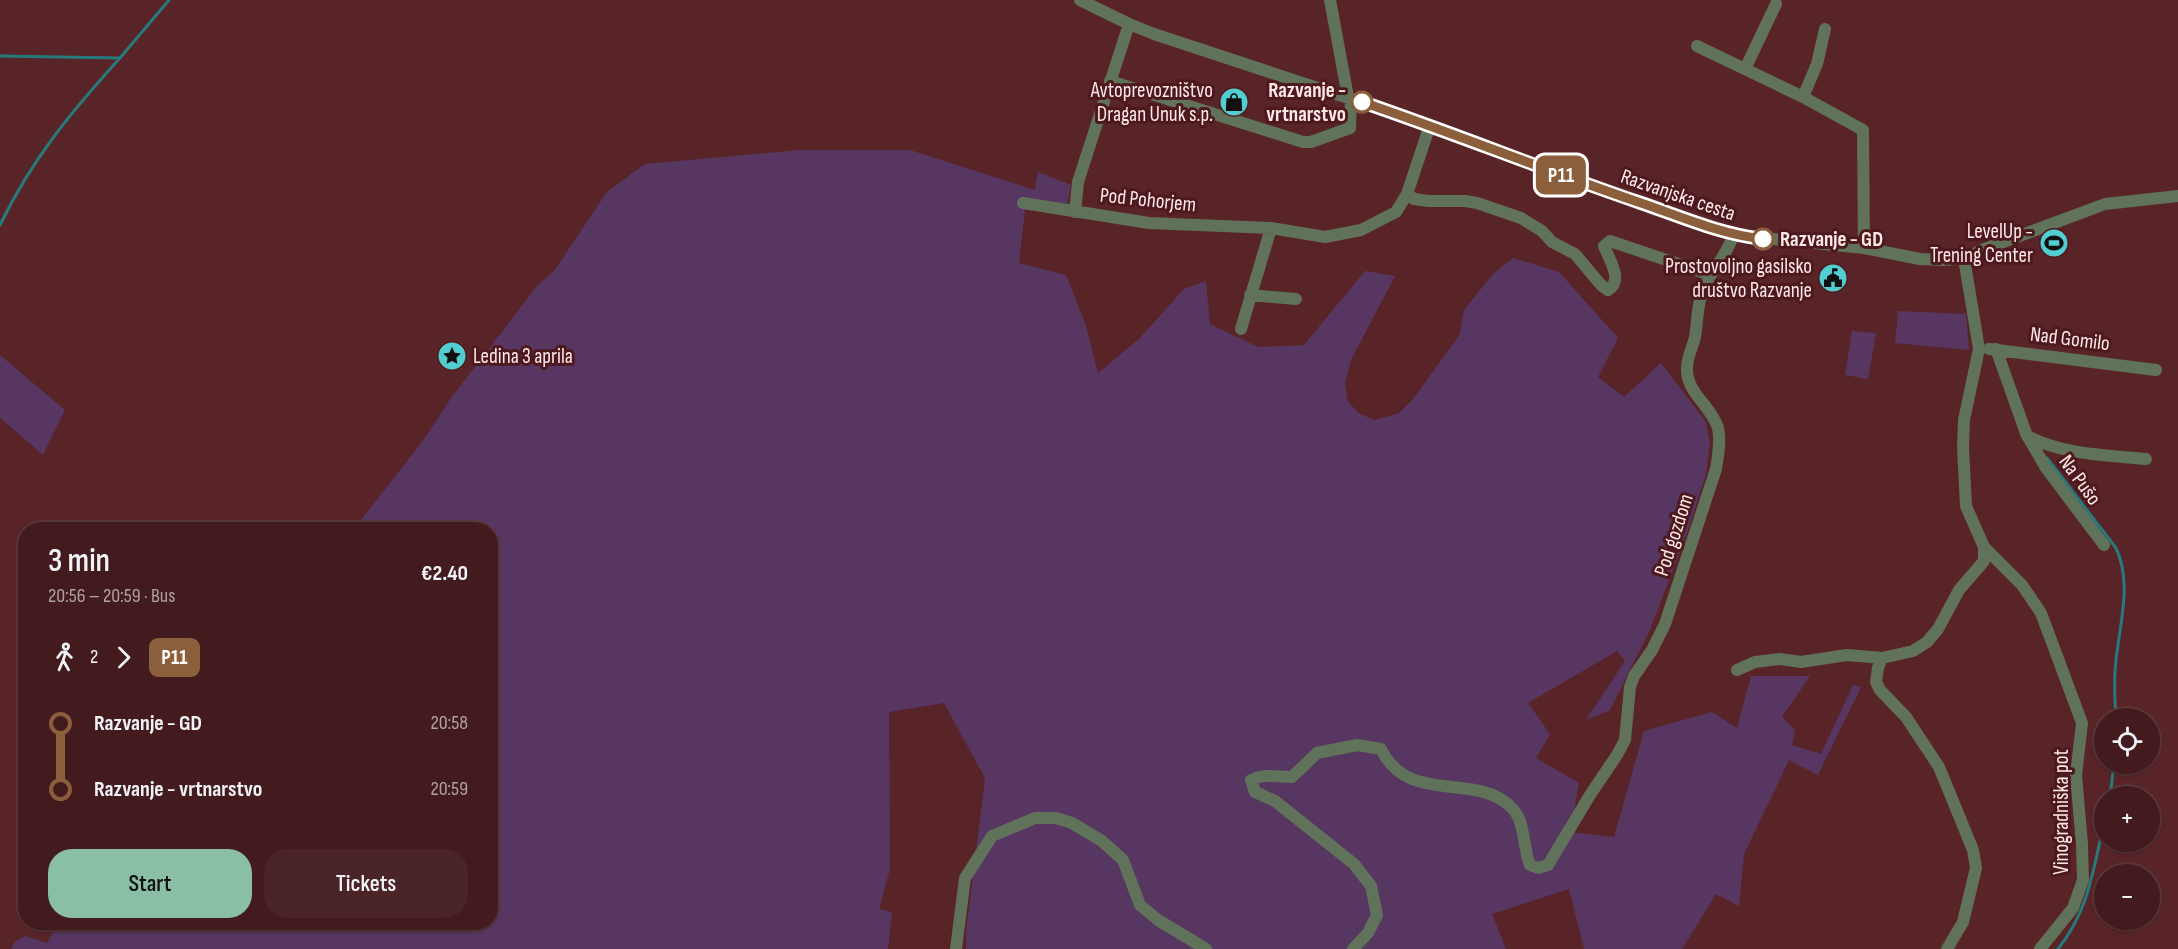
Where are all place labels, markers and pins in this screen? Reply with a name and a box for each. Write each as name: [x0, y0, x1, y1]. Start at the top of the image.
place label: Avtoprevozništvo Dragan Unuk s.p.: [1090, 78, 1213, 127]
place label: Razvanje - vrtnarstvo: [1266, 78, 1346, 127]
shop icon: Avtoprevozništvo Dragan Unuk s.p.: [1218, 86, 1250, 118]
marker: Razvanje - vrtnarstvo: [1351, 91, 1373, 113]
place label: LevelUp - Trening Center: [1930, 219, 2033, 268]
place label: Razvanje - GD: [1780, 227, 1883, 252]
sports icon: LevelUp - Trening Center: [2038, 227, 2070, 259]
marker: Razvanje - GD: [1752, 228, 1774, 250]
place label: Prostovoljno gasilsko društvo Razvanje: [1665, 254, 1812, 303]
public building icon: Prostovoljno gasilsko društvo Razvanje: [1817, 262, 1849, 294]
place icon: Ledina 3 aprila: [436, 340, 468, 372]
place label: Ledina 3 aprila: [473, 344, 573, 369]

